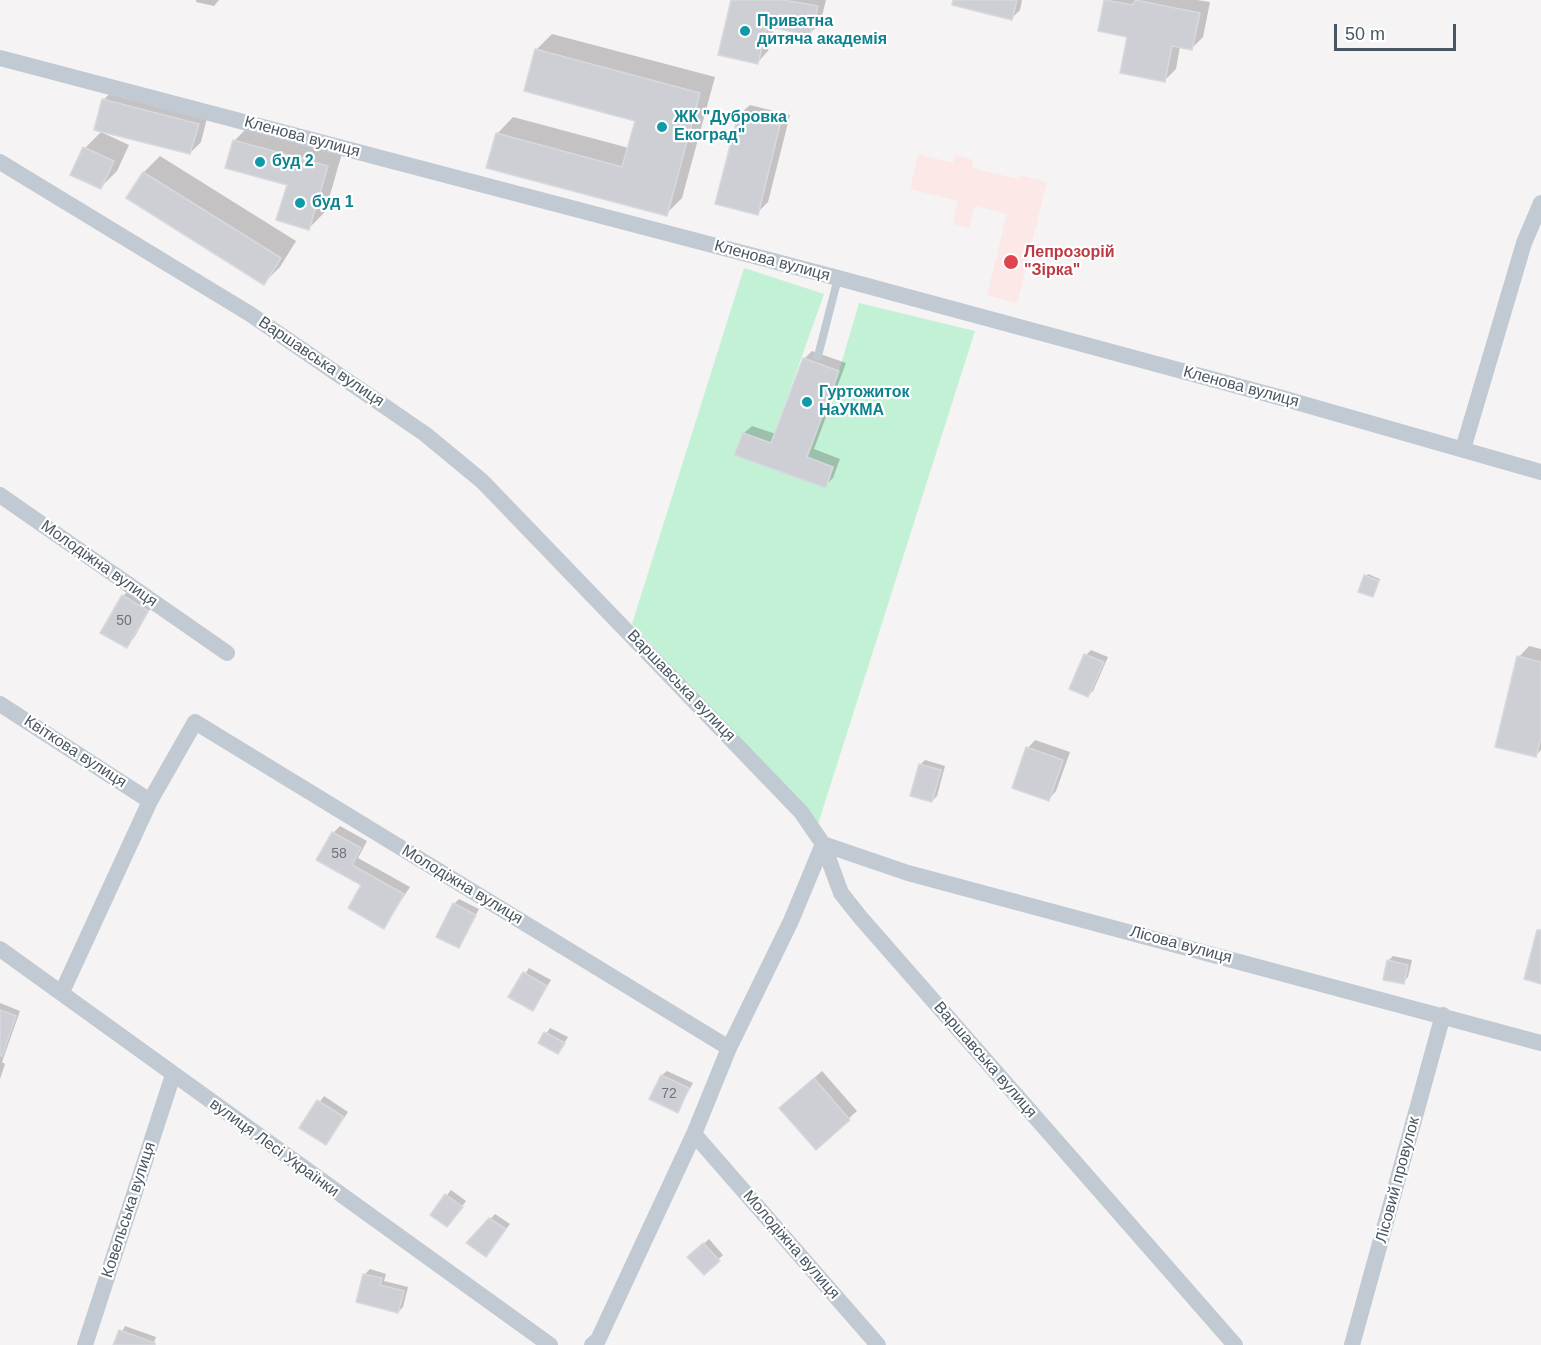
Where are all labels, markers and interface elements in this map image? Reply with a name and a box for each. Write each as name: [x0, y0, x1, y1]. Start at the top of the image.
place label: Приватна дитяча академiя: [757, 12, 887, 50]
scale bar: [1337, 12, 1458, 50]
marker: Приватна дитяча академiя: [738, 24, 752, 38]
text: 50 m: [1345, 24, 1385, 44]
place label: ЖК "Дубровка Екоград": [674, 108, 787, 146]
street label: Кленова вулиця: [242, 112, 362, 162]
marker: ЖК "Дубровка Екоград": [655, 120, 669, 134]
place label: буд 2: [272, 152, 314, 172]
marker: буд 2: [253, 155, 267, 169]
place label: буд 1: [312, 193, 354, 213]
marker: буд 1: [293, 196, 307, 210]
street label: Кленова вулиця: [712, 236, 832, 286]
place label: Лепрозорій "Зірка": [1024, 243, 1115, 281]
marker: Лепрозорій "Зірка": [1002, 253, 1020, 271]
street label: Варшавська вулиця: [255, 313, 387, 411]
street label: Кленова вулиця: [1181, 362, 1301, 412]
place label: Гуртожиток НаУКМА: [819, 383, 909, 421]
marker: Гуртожиток НаУКМА: [800, 395, 814, 409]
street label: Молодіжна вулиця: [37, 517, 161, 611]
house number: 50: [116, 613, 132, 629]
street label: Варшавська вулиця: [623, 626, 739, 746]
street label: Квіткова вулиця: [20, 712, 130, 792]
street label: Молодіжна вулиця: [398, 841, 526, 929]
house number: 58: [331, 846, 347, 862]
street label: Лісова вулиця: [1128, 922, 1234, 968]
street label: Варшавська вулиця: [929, 998, 1041, 1122]
house number: 72: [661, 1086, 677, 1102]
street label: вулиця Лесі Українки: [206, 1095, 342, 1201]
street label: Лісовий провулок: [1372, 1115, 1424, 1245]
street label: Ковельська вулиця: [98, 1140, 160, 1280]
street label: Молодіжна вулиця: [739, 1187, 843, 1303]

